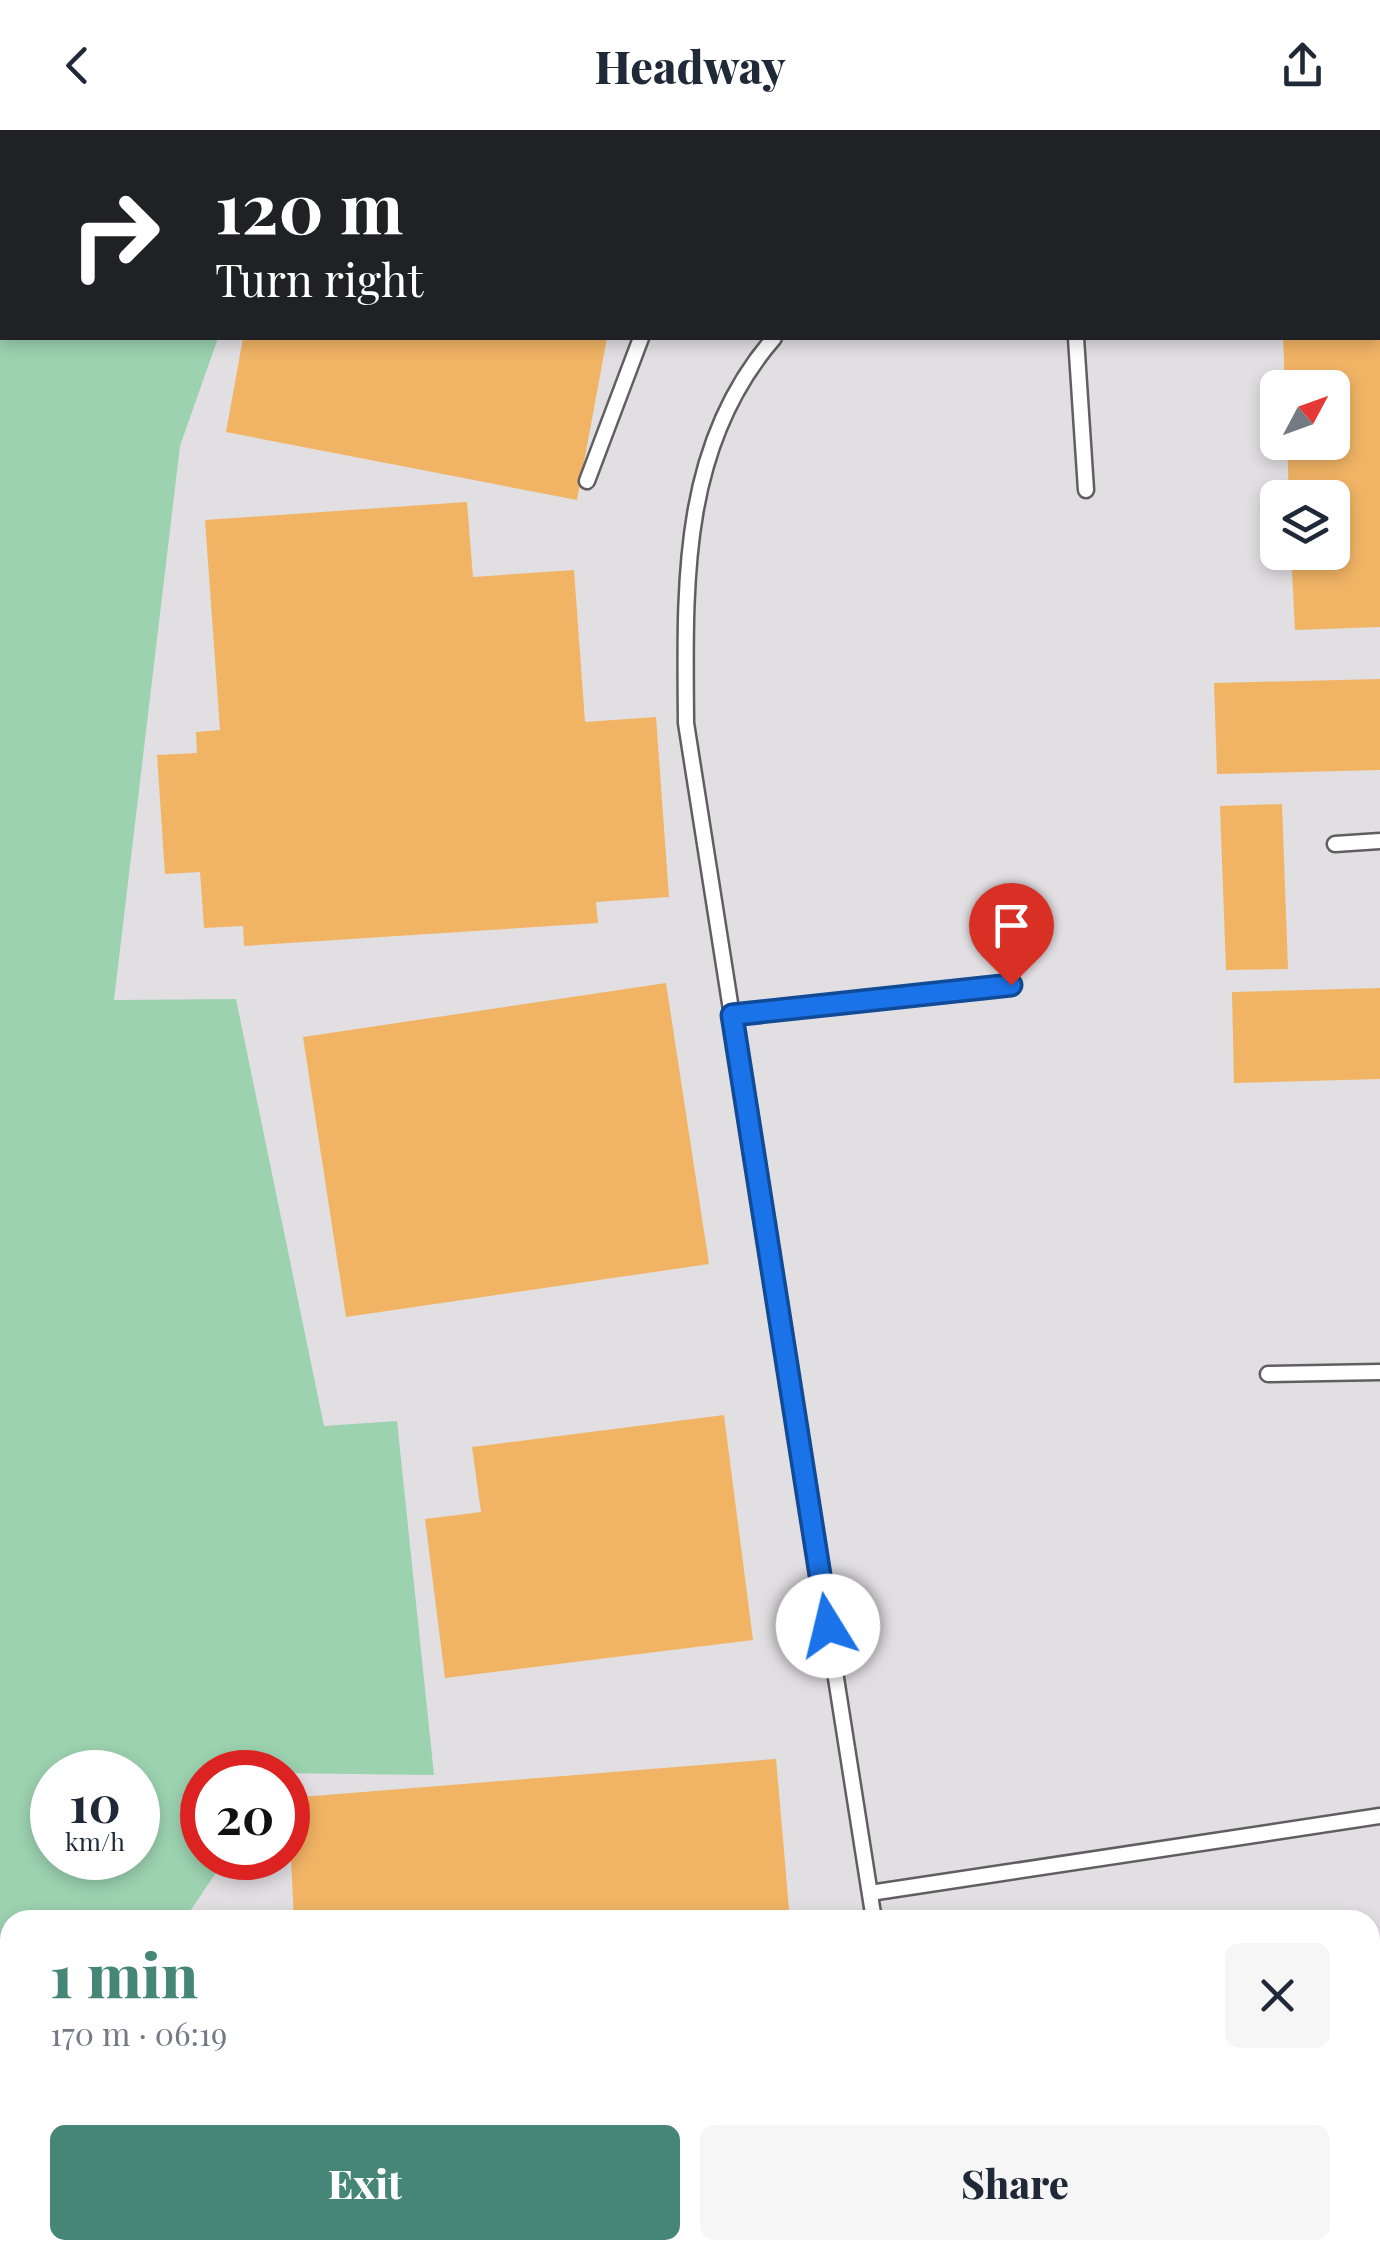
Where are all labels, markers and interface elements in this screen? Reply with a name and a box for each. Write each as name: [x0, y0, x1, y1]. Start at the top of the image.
text: Headway: [595, 35, 785, 95]
icon: back: [50, 38, 105, 93]
icon: share: [1275, 38, 1330, 93]
text: 120 m: [215, 158, 403, 252]
icon: right: [50, 170, 180, 300]
text: Turn right: [215, 248, 423, 308]
north arrow: [1260, 370, 1350, 460]
map controls: [1260, 370, 1350, 570]
button: layers: [1260, 480, 1350, 570]
pin: [969, 883, 1054, 986]
icon: arrive: [984, 898, 1039, 953]
position arrow: [776, 1574, 880, 1678]
speed limit sign: 20: [180, 1750, 310, 1880]
text: 10: [69, 1769, 121, 1836]
text: km/h: [65, 1824, 125, 1857]
text: 1 min: [50, 1933, 198, 2013]
button: close: [1225, 1943, 1330, 2048]
text: 170 m · 06:19: [50, 2011, 227, 2054]
button: Exit: [50, 2125, 680, 2240]
button: Share: [700, 2125, 1330, 2240]

